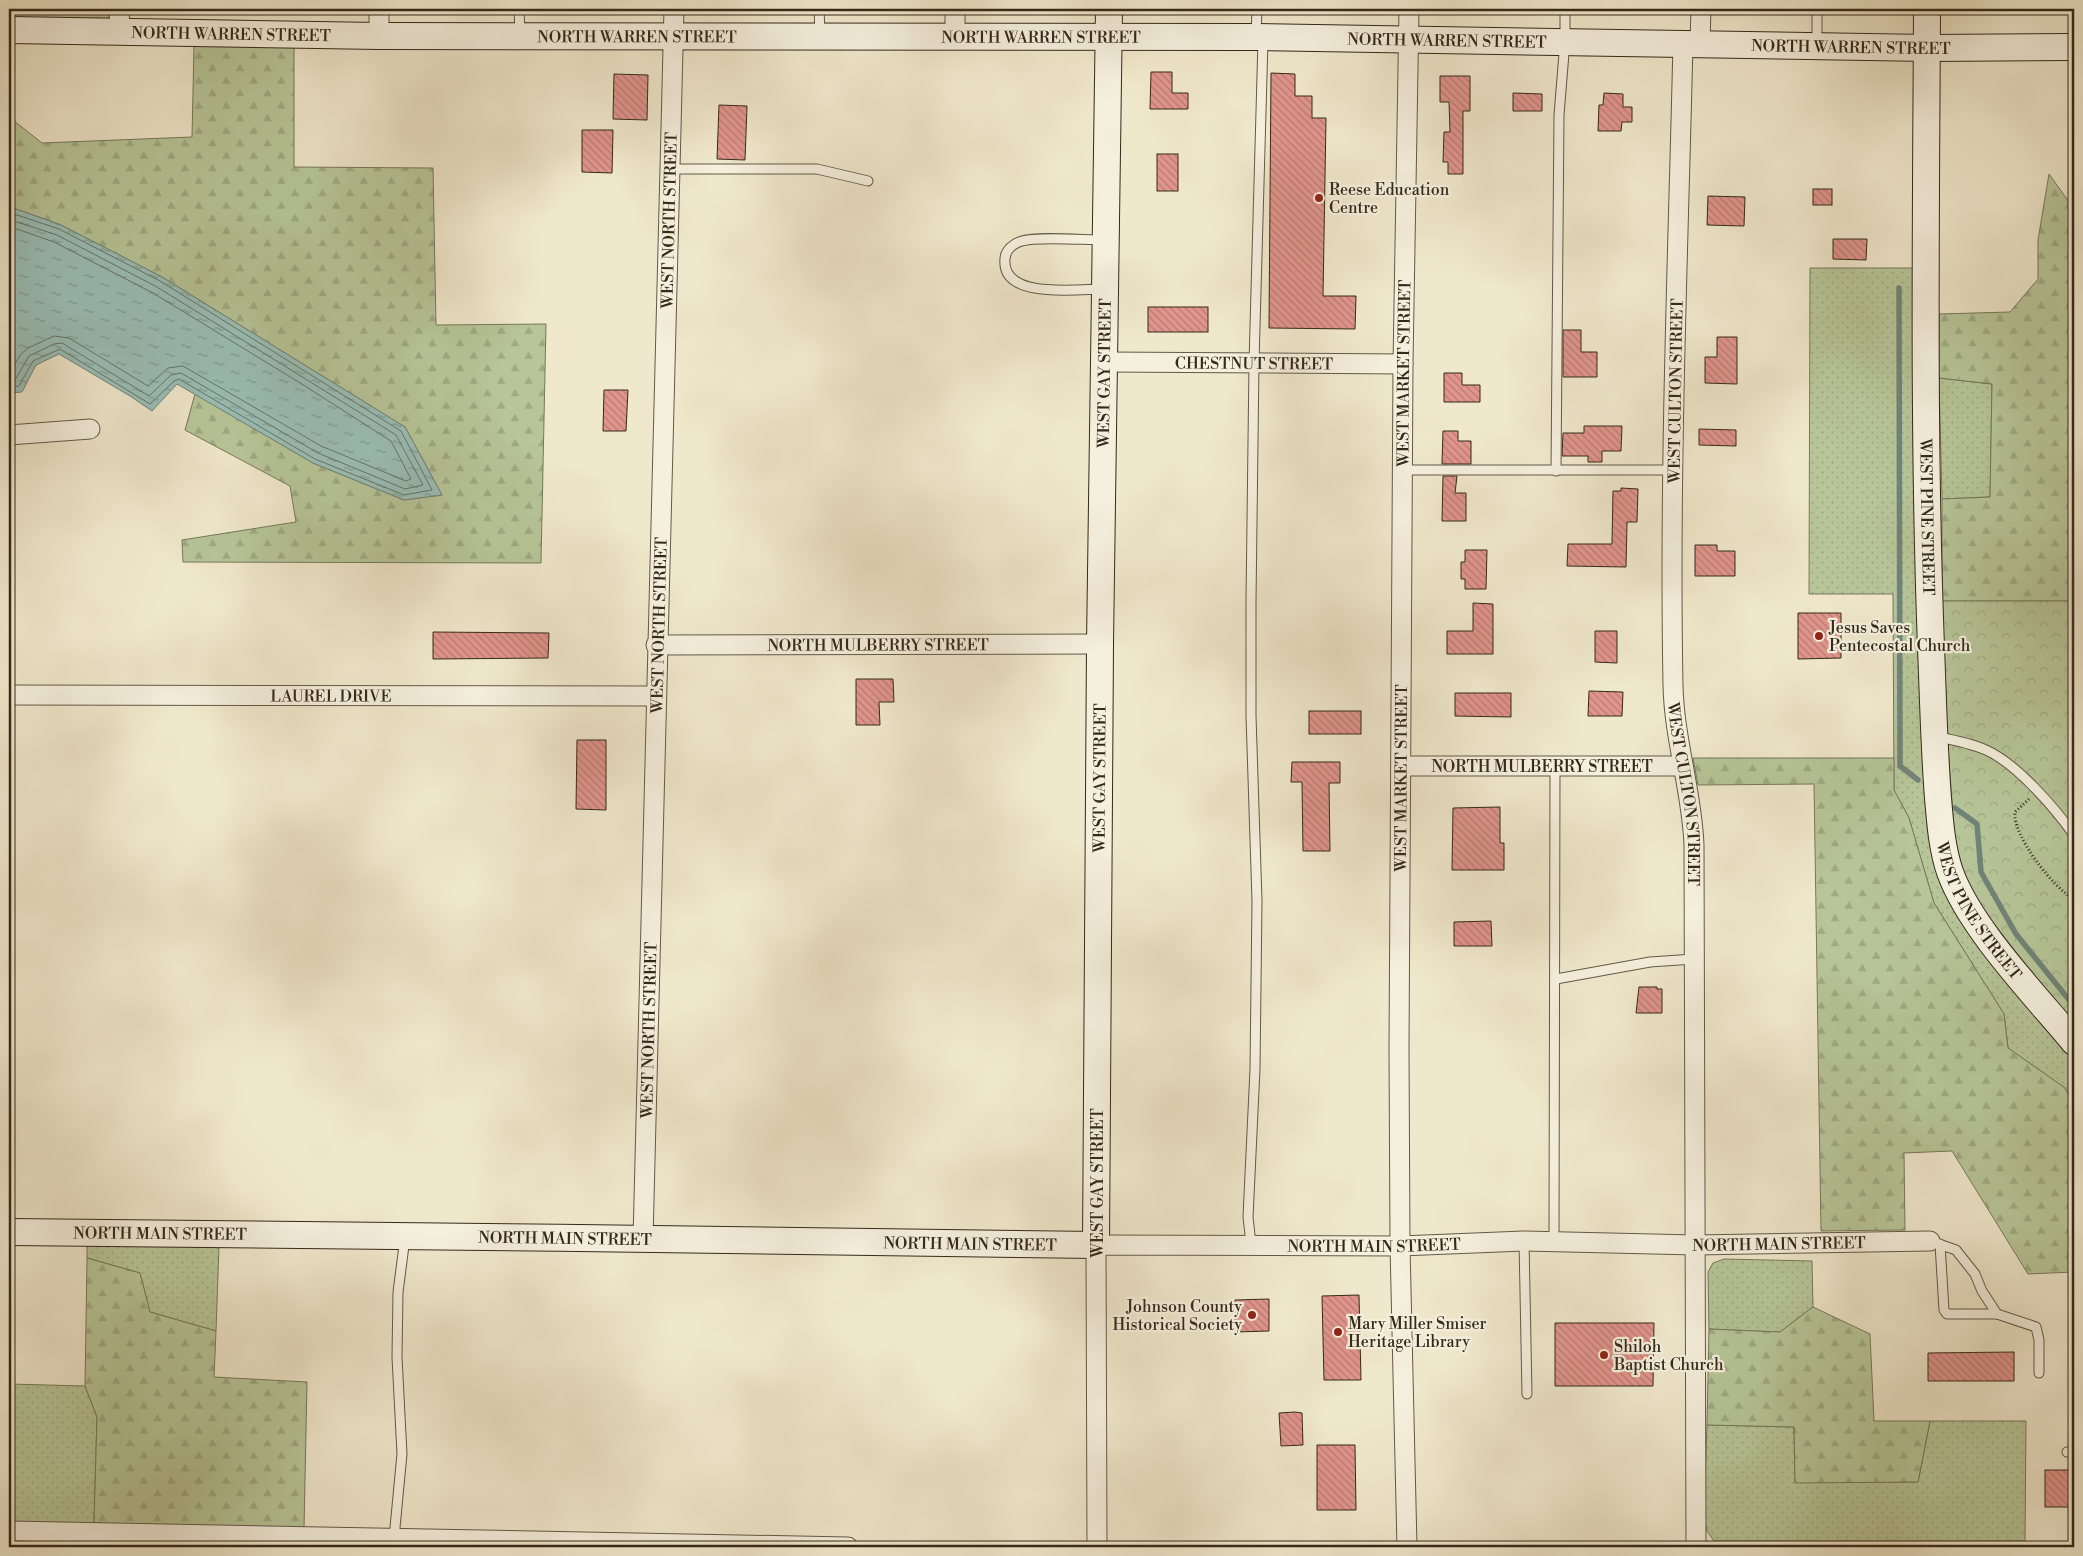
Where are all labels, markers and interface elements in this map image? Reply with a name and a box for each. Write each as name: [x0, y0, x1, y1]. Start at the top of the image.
street label: NORTH WARREN STREET: [131, 23, 331, 46]
street label: NORTH WARREN STREET: [537, 27, 737, 47]
street label: NORTH WARREN STREET: [941, 28, 1141, 48]
street label: NORTH WARREN STREET: [1347, 29, 1547, 53]
street label: NORTH WARREN STREET: [1751, 36, 1951, 59]
street label: WEST NORTH STREET: [657, 132, 682, 310]
place label: Reese Education Centre: [1329, 180, 1450, 218]
marker: Reese Education Centre: [1313, 192, 1325, 204]
street label: WEST MARKET STREET: [1393, 279, 1415, 468]
street label: WEST GAY STREET: [1094, 298, 1116, 449]
street label: WEST CULTON STREET: [1664, 298, 1688, 485]
street label: CHESTNUT STREET: [1175, 353, 1333, 375]
street label: WEST PINE STREET: [1915, 437, 1938, 596]
street label: WEST NORTH STREET: [647, 537, 672, 715]
place label: Jesus Saves Pentecostal Church: [1828, 618, 1971, 656]
marker: Jesus Saves Pentecostal Church: [1813, 630, 1825, 642]
street label: NORTH MULBERRY STREET: [767, 635, 989, 656]
street label: WEST MARKET STREET: [1391, 684, 1412, 873]
street label: LAUREL DRIVE: [270, 686, 392, 707]
street label: WEST CULTON STREET: [1663, 700, 1703, 886]
street label: WEST GAY STREET: [1090, 703, 1111, 854]
street label: NORTH MULBERRY STREET: [1431, 757, 1653, 777]
street label: WEST PINE STREET: [1932, 839, 2026, 984]
street label: WEST NORTH STREET: [637, 942, 662, 1120]
street label: WEST GAY STREET: [1088, 1108, 1108, 1259]
street label: NORTH MAIN STREET: [73, 1223, 247, 1245]
street label: NORTH MAIN STREET: [478, 1228, 652, 1250]
street label: NORTH MAIN STREET: [883, 1233, 1057, 1256]
street label: NORTH MAIN STREET: [1692, 1233, 1866, 1256]
street label: NORTH MAIN STREET: [1287, 1235, 1461, 1257]
place label: Johnson County Historical Society: [1113, 1297, 1242, 1335]
marker: Johnson County Historical Society: [1246, 1309, 1258, 1321]
place label: Mary Miller Smiser Heritage Library: [1348, 1314, 1487, 1352]
marker: Mary Miller Smiser Heritage Library: [1332, 1326, 1344, 1338]
place label: Shiloh Baptist Church: [1613, 1337, 1724, 1375]
marker: Shiloh Baptist Church: [1598, 1349, 1610, 1361]

